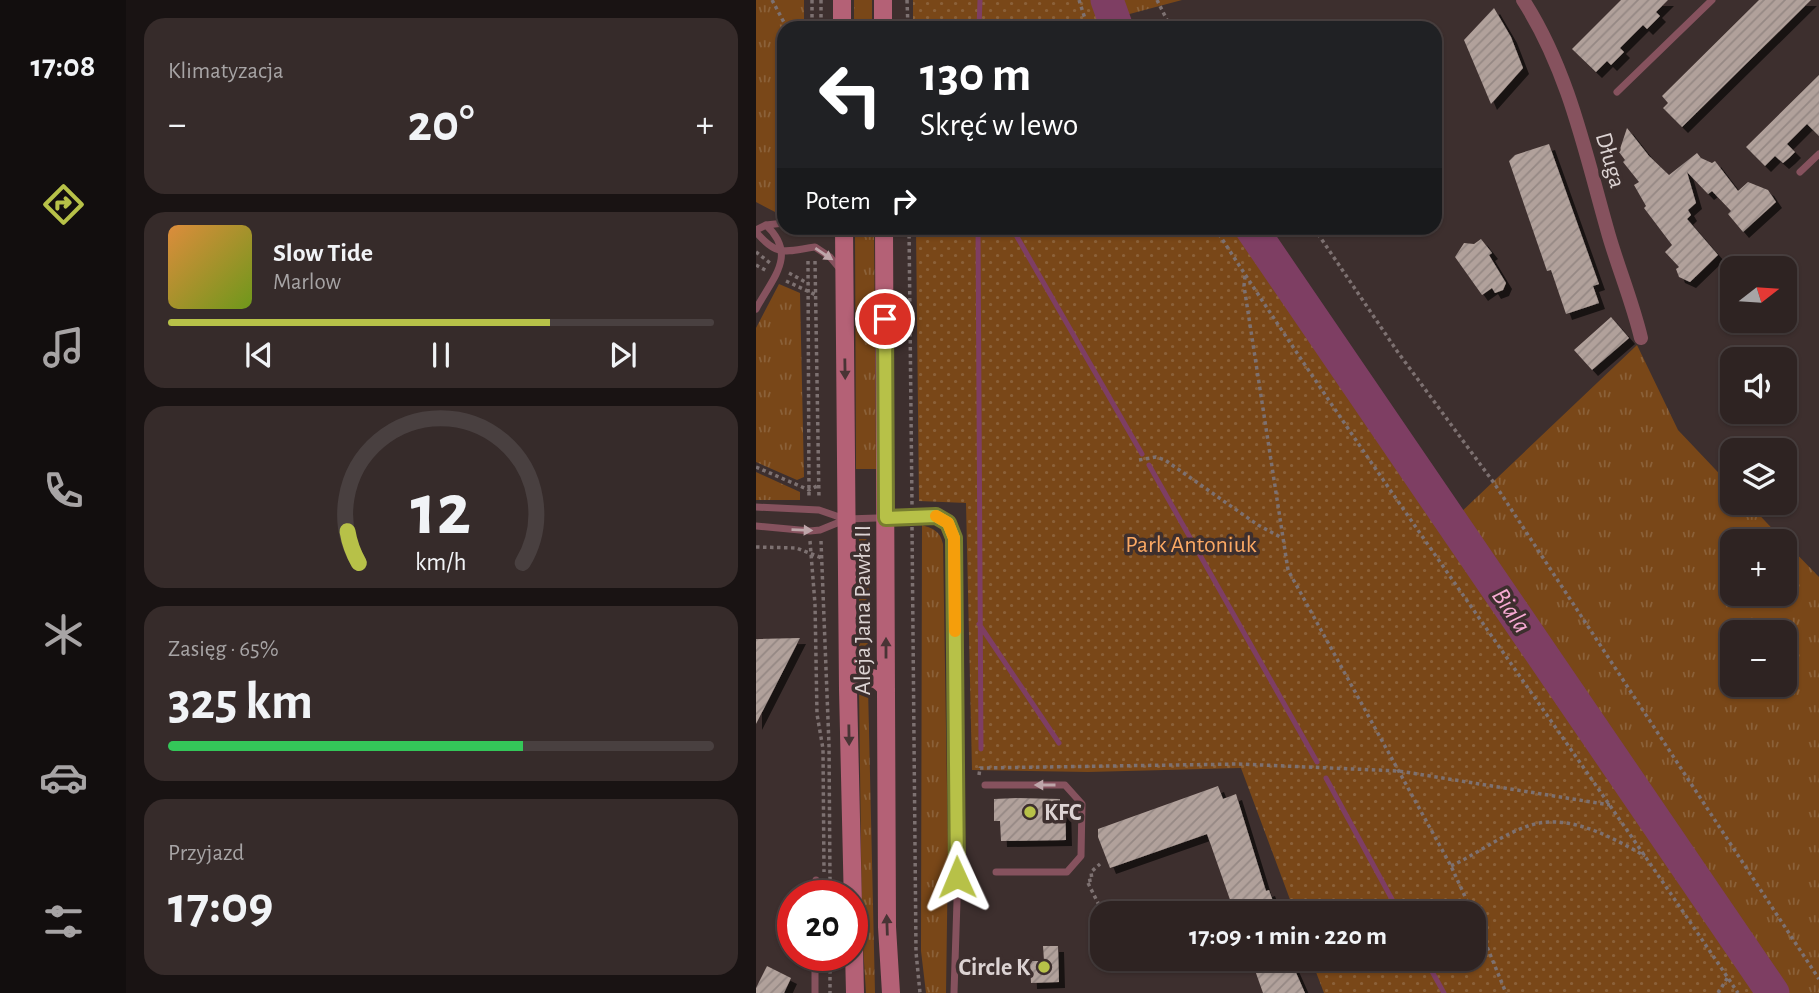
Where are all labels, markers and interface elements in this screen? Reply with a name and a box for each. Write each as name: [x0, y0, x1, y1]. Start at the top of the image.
icon: left: [805, 49, 896, 140]
text: 17:08: [30, 50, 96, 82]
text: 130 m: [920, 51, 1031, 100]
text: Klimatyzacja: [168, 60, 284, 83]
text: 20°: [408, 98, 474, 150]
text: −: [168, 106, 186, 144]
text: +: [696, 106, 714, 144]
text: Skręć w lewo: [920, 109, 1078, 141]
street label: Długa: [1591, 130, 1629, 191]
icon: directions: [39, 180, 88, 229]
icon: right: [885, 182, 923, 220]
text: Potem: [805, 188, 871, 214]
text: Slow Tide: [273, 240, 373, 266]
one-way arrow: [815, 247, 833, 261]
north arrow: [1720, 256, 1797, 332]
map controls: [1720, 256, 1797, 697]
text: Marlow: [273, 271, 341, 294]
pin: [855, 289, 915, 349]
icon: arrive: [866, 300, 904, 338]
icon: music: [39, 323, 88, 372]
icon: previous: [240, 336, 278, 374]
icon: pause: [422, 336, 460, 374]
icon: next: [604, 336, 642, 374]
button: sound: [1720, 347, 1797, 424]
one-way arrow: [839, 358, 851, 380]
button: layers: [1720, 438, 1797, 515]
icon: phone: [39, 466, 88, 515]
text: 12: [411, 475, 471, 548]
one-way arrow: [792, 525, 814, 536]
street label: Aleja Jana Pawła II: [851, 525, 875, 695]
button: +: [1720, 529, 1797, 606]
park label: Park Antoniuk: [1125, 533, 1257, 557]
text: km/h: [415, 549, 467, 574]
water label: Biala: [1487, 583, 1535, 638]
icon: climate: [39, 610, 88, 659]
button: −: [1720, 620, 1797, 697]
one-way arrow: [880, 637, 892, 659]
text: Zasięg · 65%: [168, 638, 279, 661]
text: 325 km: [168, 676, 313, 728]
one-way arrow: [844, 724, 855, 746]
icon: car: [39, 753, 88, 802]
one-way arrow: [1033, 779, 1055, 791]
place label: KFC: [1044, 801, 1082, 825]
marker: KFC: [1022, 804, 1038, 820]
position arrow: [920, 840, 994, 914]
text: Przyjazd: [168, 842, 244, 865]
text: 17:09: [168, 880, 273, 932]
speed limit sign: 20: [777, 880, 868, 971]
icon: filters: [39, 897, 88, 946]
one-way arrow: [881, 914, 893, 936]
text: 17:09 · 1 min · 220 m: [1189, 923, 1387, 949]
place label: Circle K: [959, 956, 1031, 980]
marker: Circle K: [1036, 959, 1052, 975]

